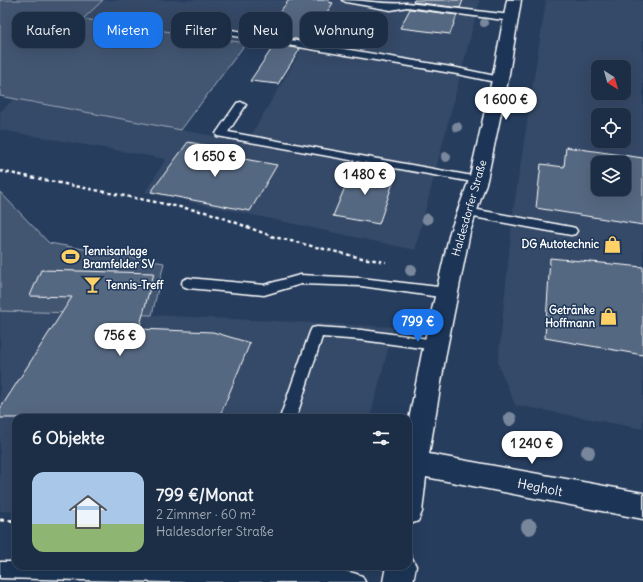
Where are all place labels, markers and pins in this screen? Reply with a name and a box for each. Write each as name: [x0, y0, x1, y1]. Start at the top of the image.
pin: 1 600 €: [469, 87, 543, 121]
pin: 1 650 €: [178, 144, 252, 178]
pin: 1 480 €: [328, 162, 402, 196]
shop icon: DG Autotechnic: [602, 234, 622, 254]
place label: DG Autotechnic: [521, 237, 599, 251]
place label: Tennisanlage Bramfelder SV: [83, 244, 155, 271]
sports icon: Tennisanlage Bramfelder SV: [60, 247, 80, 267]
bar icon: Tennis-Treff: [83, 275, 103, 295]
place label: Tennis-Treff: [106, 278, 164, 292]
place label: Getränke Hoffmann: [545, 303, 596, 330]
shop icon: Getränke Hoffmann: [598, 306, 618, 326]
pin: 799 €: [390, 309, 446, 343]
pin: 756 €: [92, 323, 148, 357]
pin: 1 240 €: [495, 431, 569, 465]

